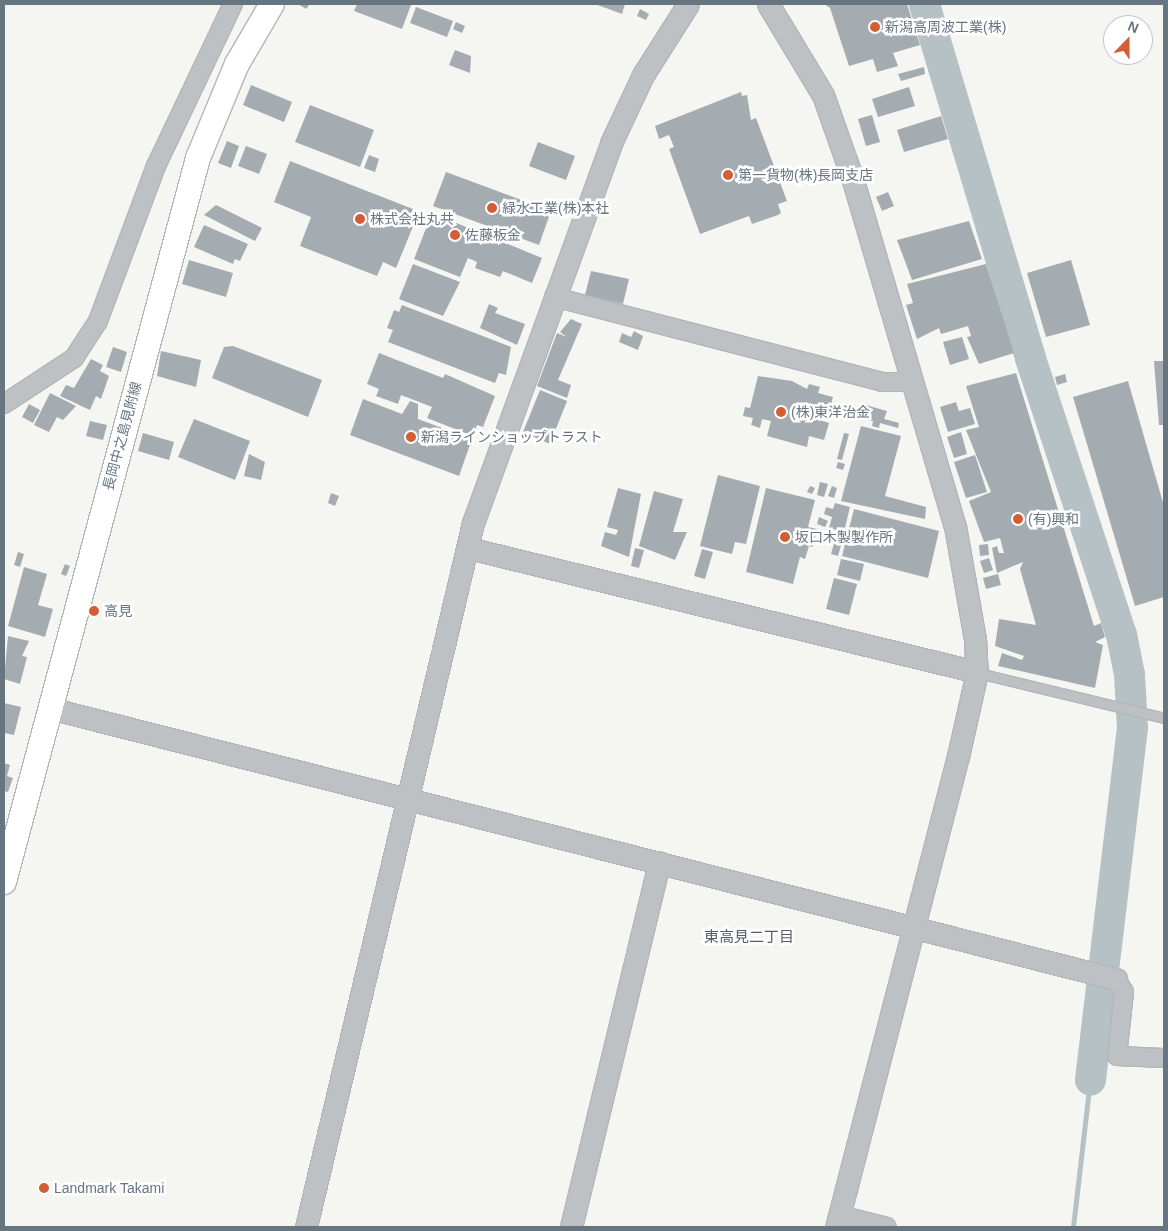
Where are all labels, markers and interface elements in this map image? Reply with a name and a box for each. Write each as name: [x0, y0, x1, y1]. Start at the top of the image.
north arrow: [1103, 15, 1153, 65]
text: N: [1126, 18, 1141, 36]
place label: 新潟高周波工業(株): [885, 19, 1006, 35]
marker: 新潟高周波工業(株): [869, 21, 881, 33]
place label: 第一貨物(株)長岡支店: [738, 167, 873, 183]
marker: 第一貨物(株)長岡支店: [722, 169, 734, 181]
place label: 緑水工業(株)本社: [502, 200, 609, 216]
marker: 緑水工業(株)本社: [486, 202, 498, 214]
place label: 株式会社丸共: [370, 211, 454, 227]
marker: 株式会社丸共: [354, 213, 366, 225]
place label: 佐藤板金: [465, 227, 521, 243]
marker: 佐藤板金: [449, 229, 461, 241]
street label: 長岡中之島見附線: [99, 380, 145, 492]
place label: (株)東洋治金: [791, 404, 870, 420]
marker: (株)東洋治金: [775, 406, 787, 418]
place label: 新潟ラインショップトラスト: [421, 429, 603, 445]
marker: 新潟ラインショップトラスト: [405, 431, 417, 443]
place label: (有)興和: [1028, 511, 1079, 527]
marker: (有)興和: [1012, 513, 1024, 525]
place label: 坂口木製製作所: [795, 529, 893, 545]
marker: 坂口木製製作所: [779, 531, 791, 543]
place label: 高見: [104, 603, 132, 619]
marker: 高見: [88, 605, 100, 617]
district label: 東高見二丁目: [704, 928, 794, 946]
place label: Landmark Takami: [54, 1180, 164, 1196]
marker: Landmark Takami: [38, 1182, 50, 1194]

